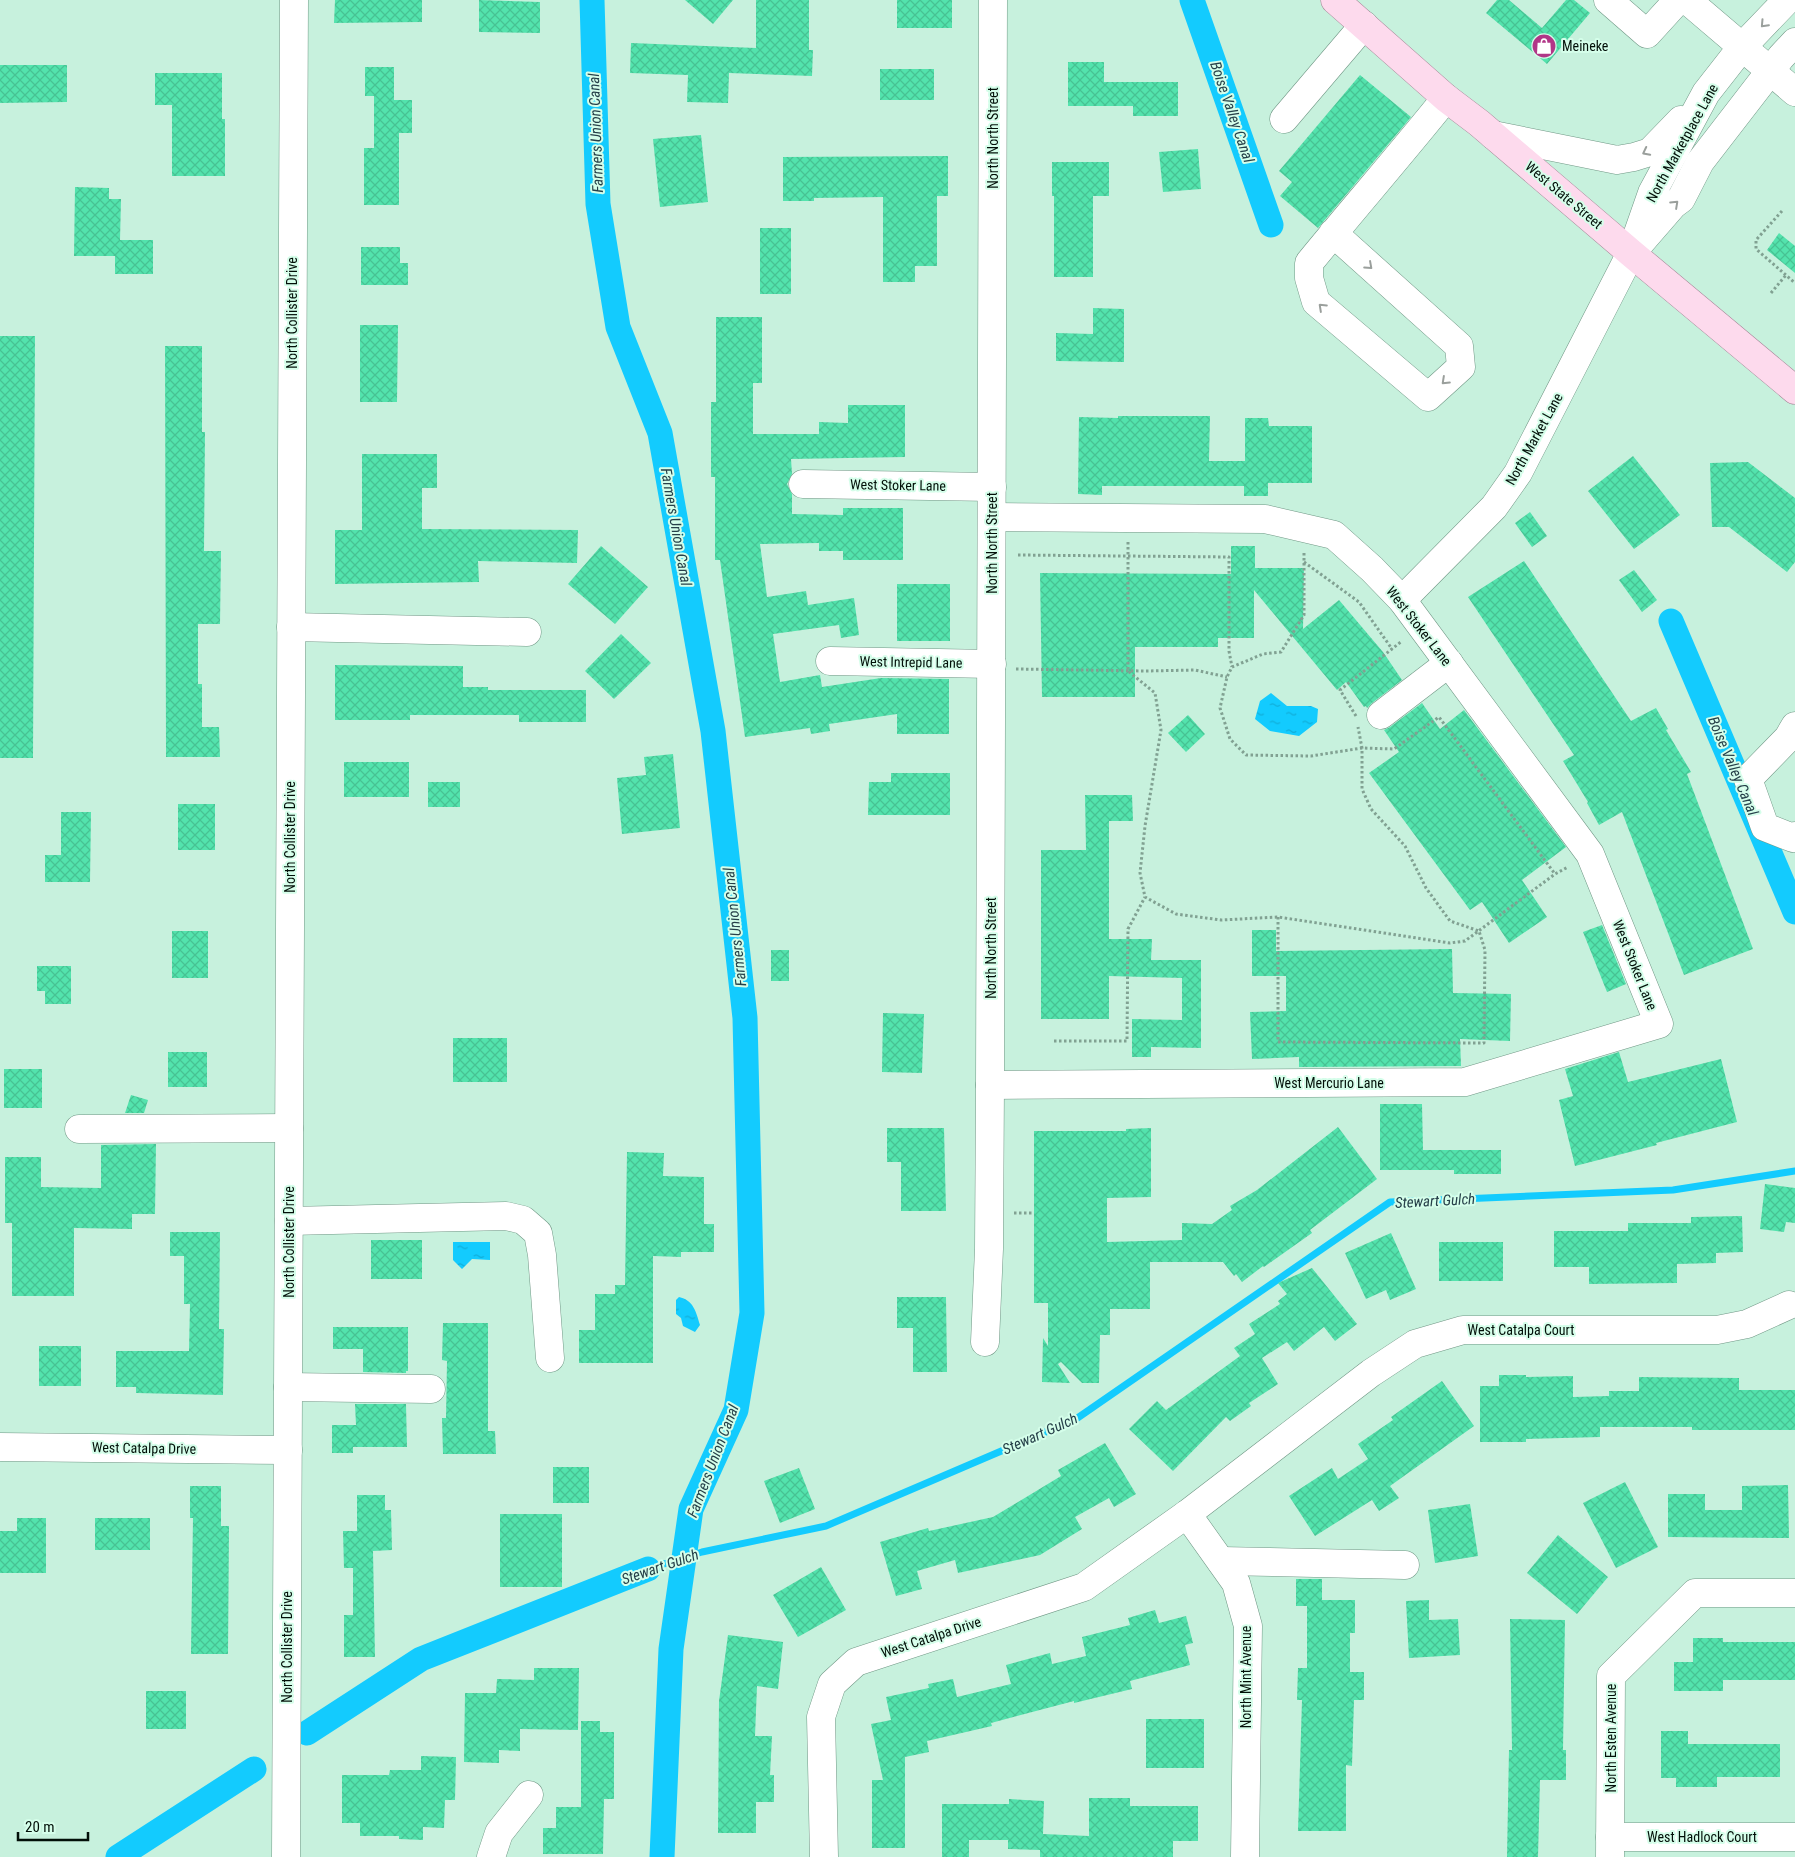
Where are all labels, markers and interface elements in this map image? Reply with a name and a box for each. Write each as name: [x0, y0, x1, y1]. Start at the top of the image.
one-way arrow: [1761, 18, 1770, 27]
shop icon: Meineke: [1531, 33, 1557, 59]
place label: Meineke: [1562, 38, 1609, 54]
water label: Boise Valley Canal: [1206, 59, 1258, 166]
water label: Farmers Union Canal: [585, 72, 607, 193]
street label: North Marketplace Lane: [1643, 81, 1721, 205]
street label: North North Street: [985, 87, 1001, 189]
one-way arrow: [1643, 145, 1652, 155]
street label: West State Street: [1522, 158, 1606, 232]
one-way arrow: [1669, 201, 1678, 210]
street label: North Collister Drive: [284, 257, 300, 369]
one-way arrow: [1364, 260, 1373, 269]
one-way arrow: [1319, 304, 1328, 313]
one-way arrow: [1442, 375, 1451, 384]
street label: North Market Lane: [1502, 390, 1566, 488]
water label: Farmers Union Canal: [657, 467, 695, 588]
street label: West Stoker Lane: [850, 476, 947, 494]
street label: North North Street: [984, 492, 1000, 594]
street label: West Stoker Lane: [1383, 583, 1455, 669]
street label: West Intrepid Lane: [859, 653, 963, 671]
water label: Boise Valley Canal: [1704, 714, 1762, 819]
street label: North Collister Drive: [282, 781, 298, 893]
water label: Farmers Union Canal: [720, 866, 750, 987]
street label: North North Street: [983, 897, 999, 999]
street label: West Stoker Lane: [1610, 918, 1661, 1013]
street label: West Mercurio Lane: [1274, 1075, 1384, 1091]
street label: North Collister Drive: [281, 1186, 297, 1298]
water label: Stewart Gulch: [1394, 1190, 1476, 1212]
street label: West Catalpa Court: [1468, 1322, 1574, 1338]
water label: Farmers Union Canal: [683, 1401, 743, 1520]
water label: Stewart Gulch: [1000, 1409, 1080, 1459]
street label: West Catalpa Drive: [92, 1439, 197, 1457]
water label: Stewart Gulch: [619, 1545, 701, 1589]
street label: North Collister Drive: [279, 1591, 295, 1703]
street label: West Catalpa Drive: [879, 1613, 983, 1661]
street label: North Mint Avenue: [1238, 1625, 1254, 1728]
street label: North Esten Avenue: [1603, 1683, 1619, 1792]
scale bar: [18, 1810, 88, 1842]
text: 20 m: [25, 1818, 55, 1836]
street label: West Hadlock Court: [1647, 1829, 1757, 1845]

